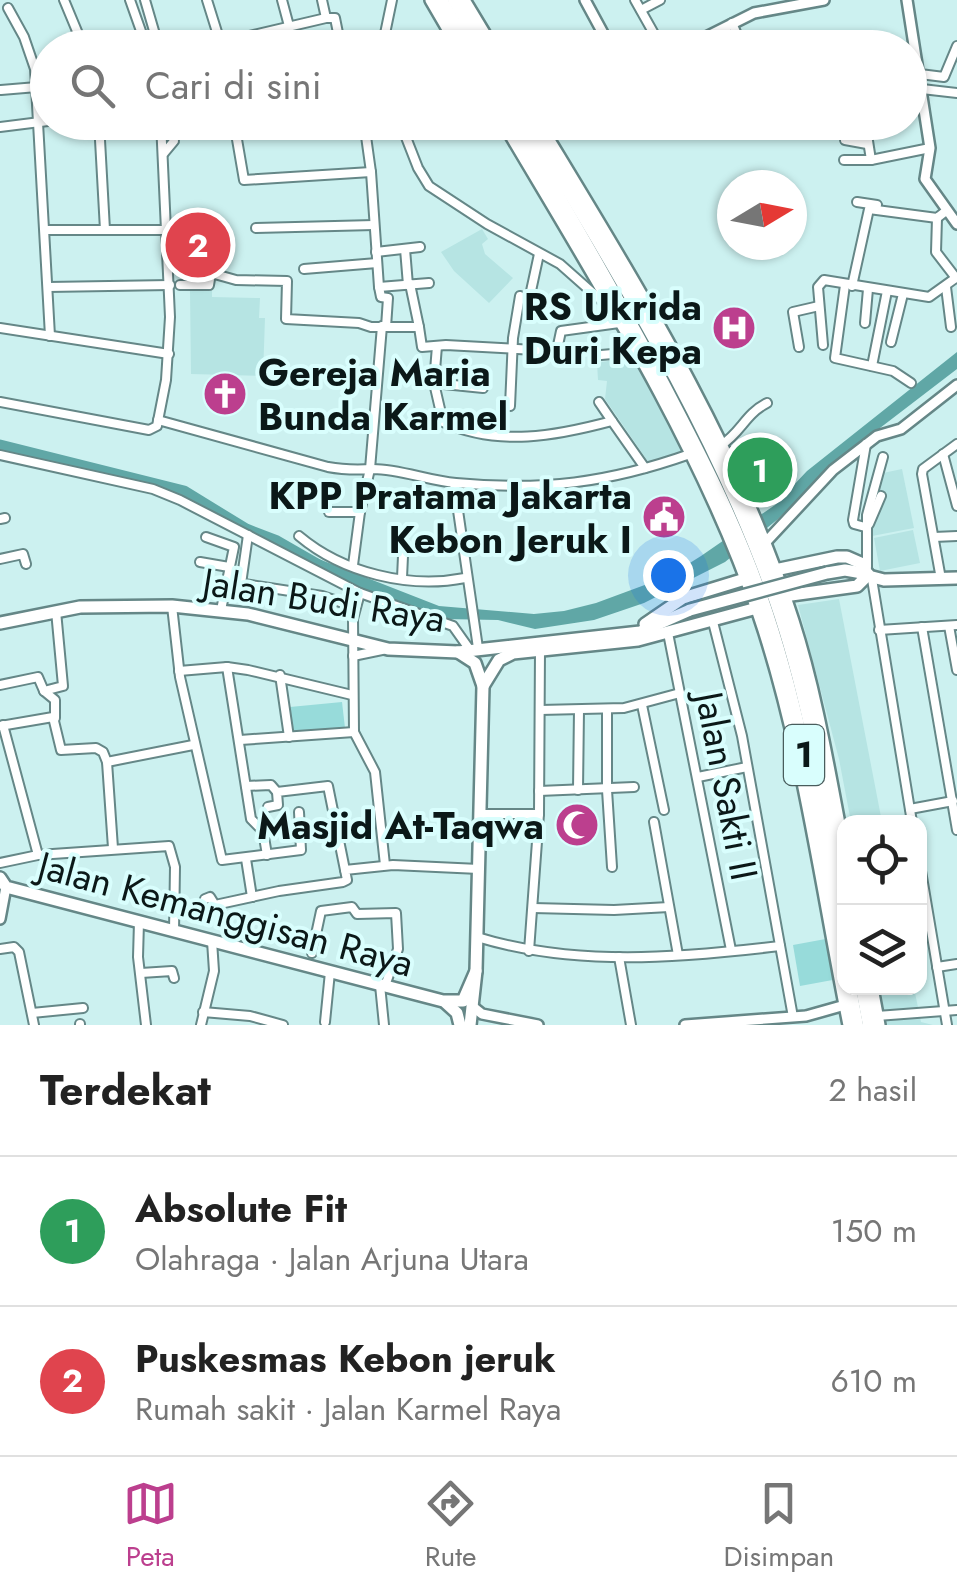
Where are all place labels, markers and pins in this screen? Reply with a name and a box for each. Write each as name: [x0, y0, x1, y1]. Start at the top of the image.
pin: 2: [166, 208, 230, 282]
place label: RS Ukrida Duri Kepa: [524, 279, 702, 378]
hospital icon: RS Ukrida Duri Kepa: [711, 305, 757, 351]
place label: Gereja Maria Bunda Karmel: [258, 345, 508, 444]
church icon: Gereja Maria Bunda Karmel: [202, 371, 248, 417]
pin: 1: [728, 432, 792, 508]
place label: KPP Pratama Jakarta Kebon Jeruk I: [268, 468, 632, 567]
public building icon: KPP Pratama Jakarta Kebon Jeruk I: [641, 494, 687, 540]
place label: Masjid At-Taqwa: [257, 798, 544, 853]
mosque icon: Masjid At-Taqwa: [554, 802, 600, 848]

